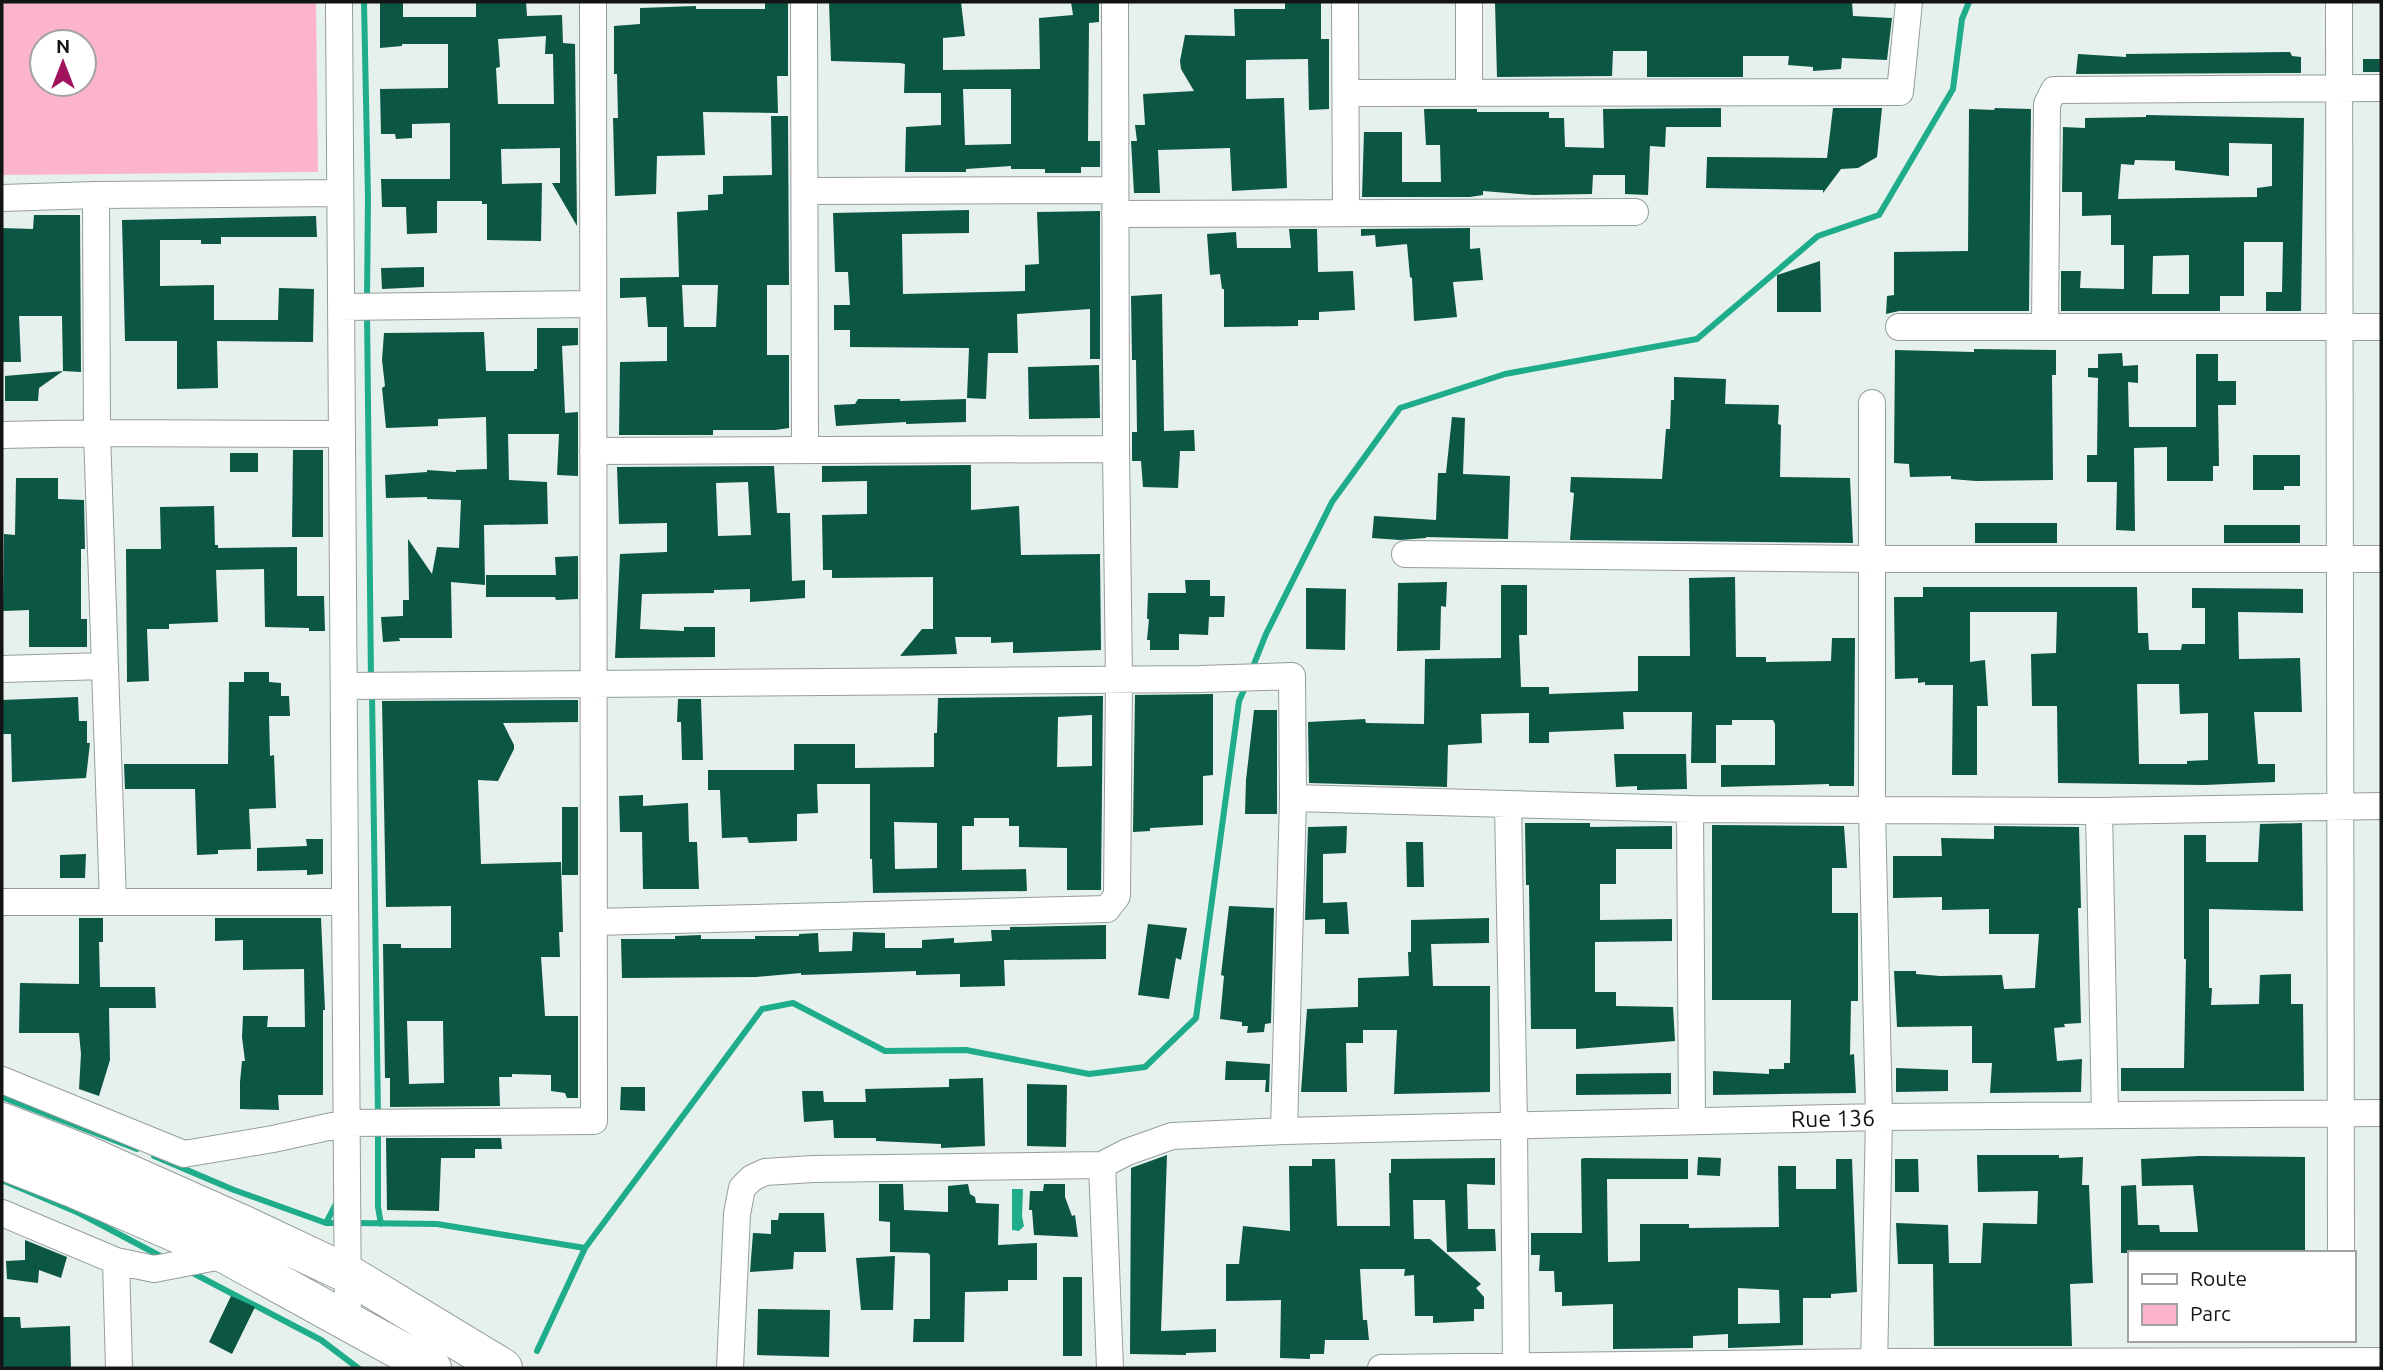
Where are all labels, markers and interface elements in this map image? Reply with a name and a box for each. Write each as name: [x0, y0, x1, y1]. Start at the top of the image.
north arrow: [28, 28, 98, 98]
text: N: [56, 35, 70, 57]
street label: Rue 136: [1791, 1105, 1875, 1131]
legend: [2128, 1251, 2355, 1342]
text: Route: [2190, 1266, 2247, 1290]
text: Parc: [2190, 1301, 2231, 1325]

